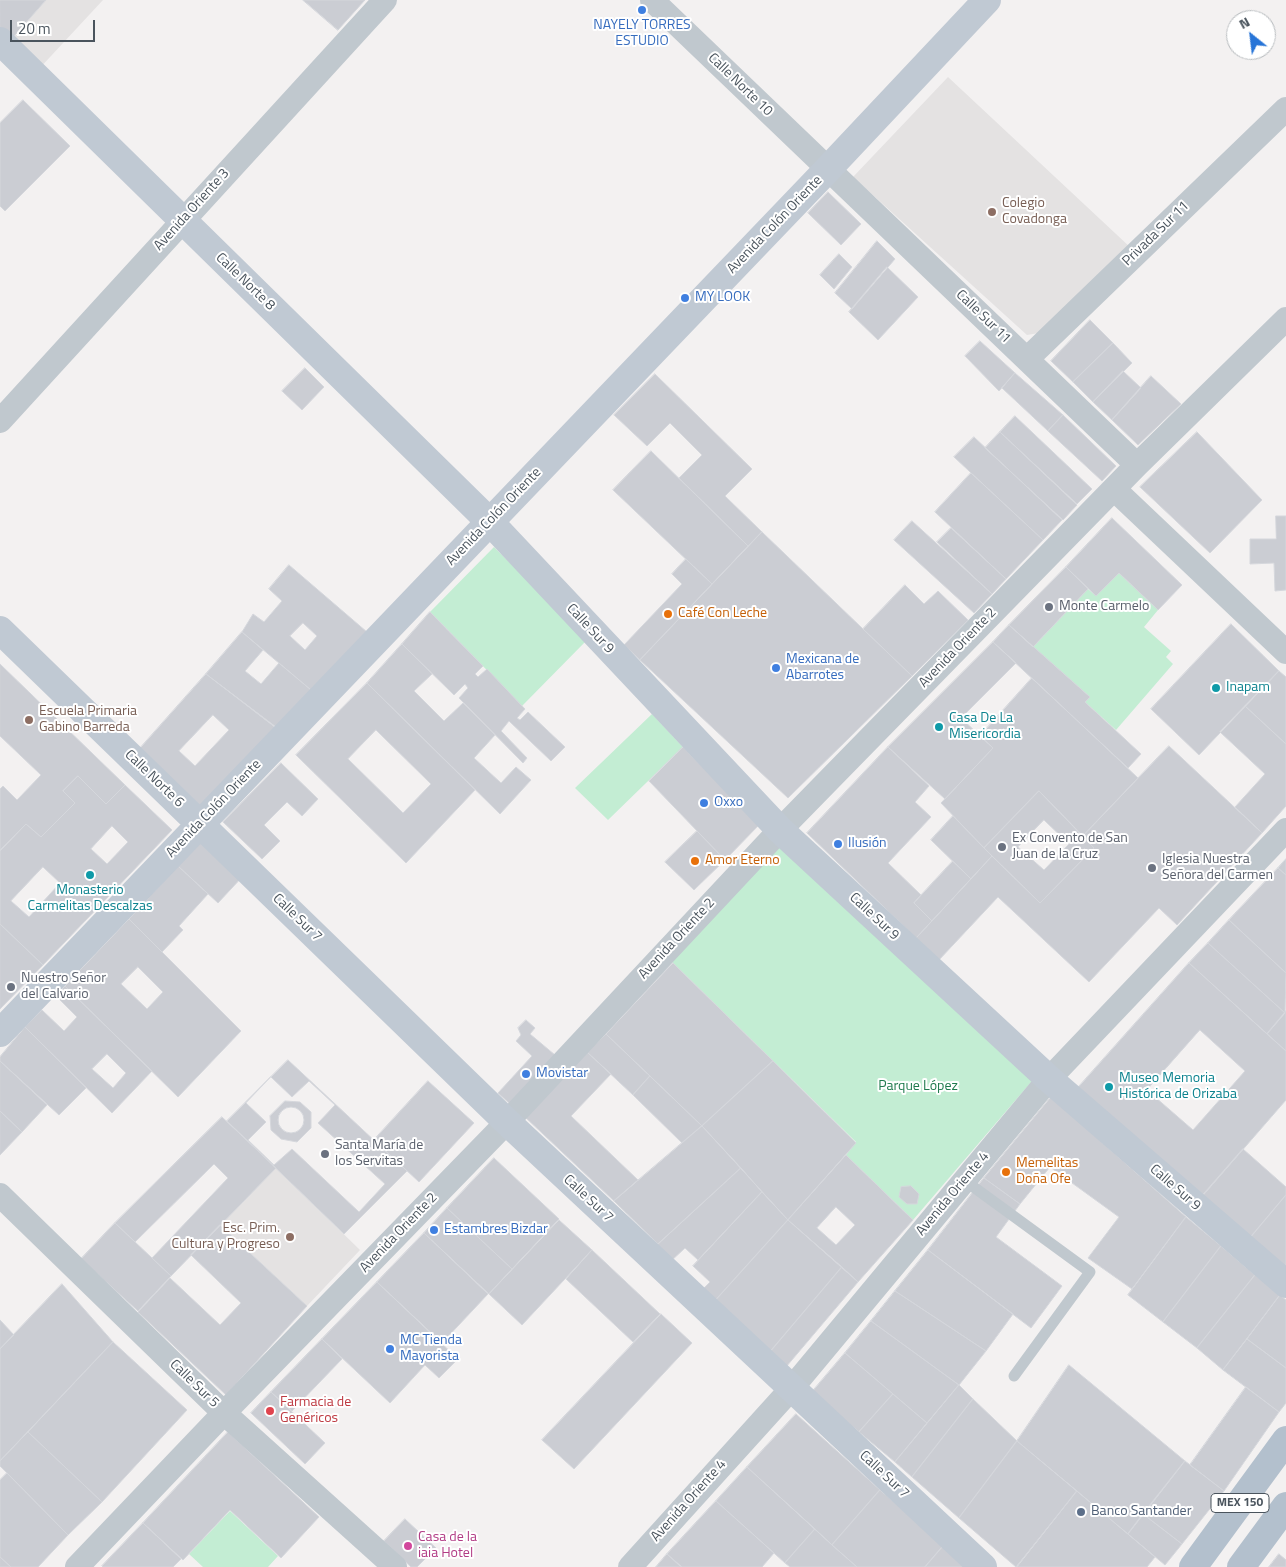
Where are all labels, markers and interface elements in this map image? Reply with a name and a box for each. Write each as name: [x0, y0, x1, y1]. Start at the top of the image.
marker: NAYELY TORRES ESTUDIO: [636, 4, 648, 16]
scale bar: [12, 10, 98, 42]
north arrow: [1226, 10, 1276, 60]
text: N: [1235, 11, 1253, 34]
text: 20 m: [18, 17, 51, 40]
place label: NAYELY TORRES ESTUDIO: [593, 18, 691, 50]
street label: Calle Norte 10: [704, 50, 776, 120]
street label: Avenida Oriente 3: [151, 166, 233, 254]
street label: Avenida Colón Oriente: [724, 173, 826, 277]
place label: Colegio Covadonga: [1002, 196, 1067, 228]
street label: Privada Sur 11: [1119, 198, 1193, 270]
marker: Colegio Covadonga: [986, 206, 998, 218]
street label: Calle Norte 8: [212, 250, 278, 314]
street label: Calle Sur 11: [952, 287, 1014, 347]
place label: MY LOOK: [695, 290, 750, 306]
marker: MY LOOK: [679, 292, 691, 304]
street label: Avenida Colón Oriente: [443, 465, 545, 569]
place label: Monte Carmelo: [1059, 599, 1149, 615]
street label: Calle Sur 9: [563, 601, 617, 657]
marker: Monte Carmelo: [1043, 601, 1055, 613]
street label: Avenida Oriente 2: [916, 605, 1000, 691]
place label: Café Con Leche: [678, 606, 767, 622]
marker: Café Con Leche: [662, 608, 674, 620]
place label: Mexicana de Abarrotes: [786, 652, 859, 684]
marker: Mexicana de Abarrotes: [770, 662, 782, 674]
place label: Inapam: [1226, 680, 1270, 696]
marker: Inapam: [1210, 682, 1222, 694]
place label: Escuela Primaria Gabino Barreda: [39, 704, 137, 736]
place label: Casa De La Misericordia: [949, 711, 1021, 744]
marker: Escuela Primaria Gabino Barreda: [23, 714, 35, 726]
marker: Casa De La Misericordia: [933, 721, 945, 733]
street label: Calle Norte 6: [121, 747, 187, 811]
street label: Avenida Colón Oriente: [163, 757, 265, 861]
place label: Oxxo: [714, 795, 743, 811]
marker: Oxxo: [698, 797, 710, 809]
place label: Ex Convento de San Juan de la Cruz: [1012, 831, 1128, 864]
place label: Ilusión: [848, 836, 887, 852]
marker: Ilusión: [832, 838, 844, 850]
marker: Ex Convento de San Juan de la Cruz: [996, 841, 1008, 853]
place label: Iglesia Nuestra Señora del Carmen: [1162, 852, 1273, 884]
place label: Amor Eterno: [705, 853, 780, 869]
marker: Amor Eterno: [689, 855, 701, 867]
marker: Iglesia Nuestra Señora del Carmen: [1146, 862, 1158, 874]
marker: Monasterio Carmelitas Descalzas: [84, 869, 96, 881]
place label: Monasterio Carmelitas Descalzas: [28, 883, 152, 916]
street label: Calle Sur 7: [269, 890, 325, 946]
street label: Calle Sur 9: [846, 890, 902, 944]
street label: Avenida Oriente 2: [635, 895, 719, 983]
place label: Nuestro Señor del Calvario: [21, 971, 106, 1004]
marker: Nuestro Señor del Calvario: [5, 981, 17, 993]
place label: Movistar: [536, 1066, 588, 1082]
marker: Movistar: [520, 1068, 532, 1080]
place label: Museo Memoria Histórica de Orizaba: [1119, 1071, 1237, 1104]
park label: Parque López: [878, 1079, 958, 1095]
marker: Museo Memoria Histórica de Orizaba: [1103, 1081, 1115, 1093]
place label: Santa María de los Servitas: [335, 1138, 423, 1170]
marker: Santa María de los Servitas: [319, 1148, 331, 1160]
street label: Avenida Oriente 4: [913, 1149, 993, 1239]
place label: Memelitas Doña Ofe: [1016, 1156, 1078, 1188]
street label: Calle Sur 9: [1146, 1161, 1204, 1215]
marker: Memelitas Doña Ofe: [1000, 1166, 1012, 1178]
street label: Calle Sur 7: [560, 1172, 616, 1226]
street label: Avenida Oriente 2: [357, 1190, 441, 1276]
place label: Esc. Prim. Cultura y Progreso: [171, 1221, 280, 1254]
place label: Estambres Bizdar: [444, 1222, 548, 1238]
marker: Estambres Bizdar: [428, 1224, 440, 1236]
marker: Esc. Prim. Cultura y Progreso: [284, 1231, 296, 1243]
place label: MC Tienda Mayorista: [400, 1333, 462, 1365]
marker: MC Tienda Mayorista: [384, 1343, 396, 1355]
street label: Calle Sur 5: [166, 1356, 222, 1412]
place label: Farmacia de Genéricos: [280, 1395, 351, 1428]
marker: Farmacia de Genéricos: [264, 1405, 276, 1417]
street label: Calle Sur 7: [856, 1448, 912, 1502]
street label: Avenida Oriente 4: [648, 1457, 730, 1545]
road number: MEX 150: [1211, 1494, 1269, 1512]
place label: Banco Santander: [1091, 1504, 1191, 1520]
marker: Banco Santander: [1075, 1506, 1087, 1518]
place label: Casa de la iaia Hotel: [418, 1530, 477, 1562]
marker: Casa de la iaia Hotel: [402, 1540, 414, 1552]

